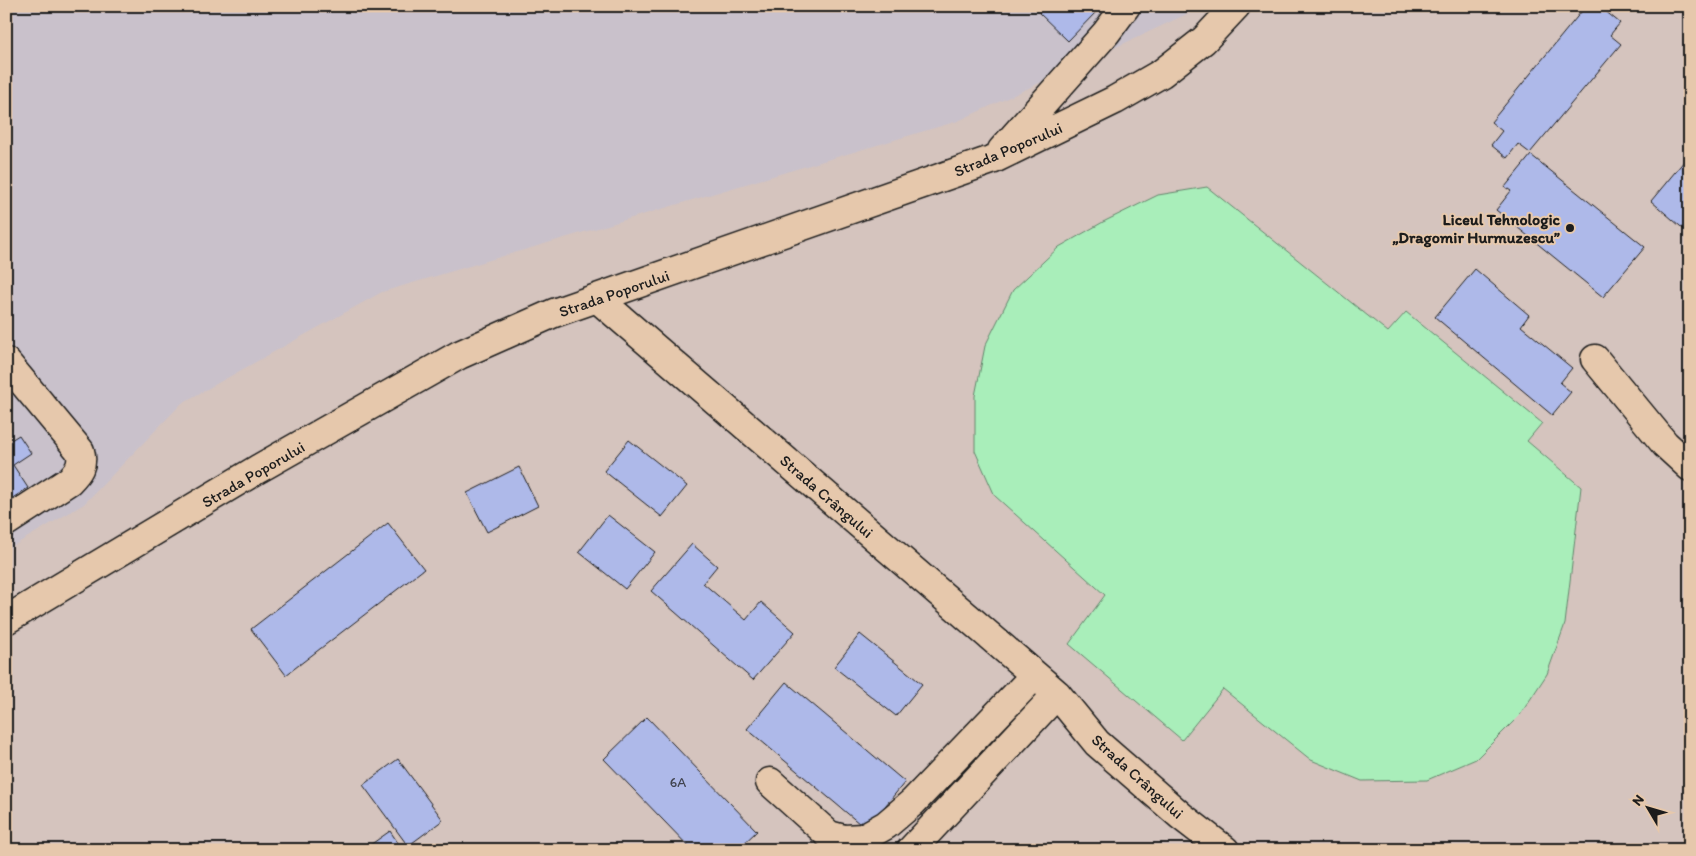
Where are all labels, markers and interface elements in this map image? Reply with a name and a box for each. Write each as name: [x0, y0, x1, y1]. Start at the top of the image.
street label: Strada Poporului: [951, 118, 1065, 181]
place label: Liceul Tehnologic „Dragomir Hurmuzescu”: [1392, 210, 1560, 248]
marker: Liceul Tehnologic „Dragomir Hurmuzescu”: [1564, 222, 1576, 234]
street label: Strada Poporului: [556, 266, 672, 321]
street label: Strada Poporului: [198, 437, 308, 512]
street label: Strada Crângului: [776, 451, 877, 542]
street label: Strada Crângului: [1088, 730, 1188, 823]
house number: 6A: [670, 774, 686, 791]
north arrow: [1624, 784, 1674, 834]
text: N: [1629, 791, 1648, 809]

